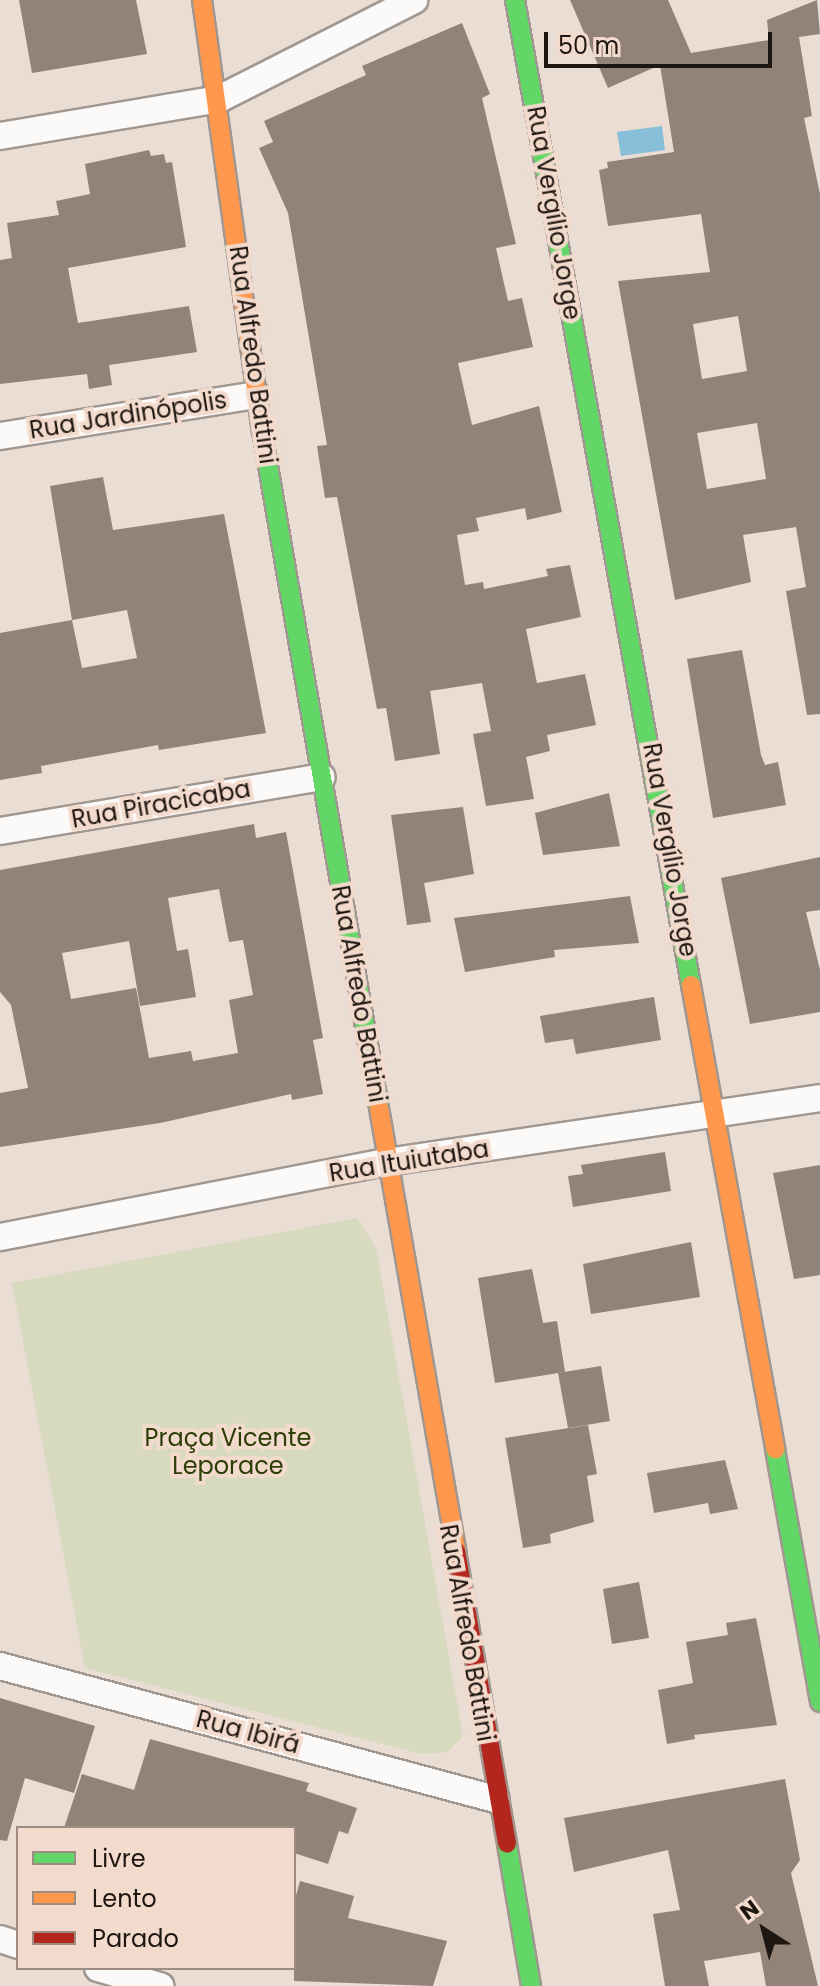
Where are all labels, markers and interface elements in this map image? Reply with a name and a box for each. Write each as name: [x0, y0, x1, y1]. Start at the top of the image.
scale bar: [548, 16, 776, 66]
text: 50 m: [558, 29, 619, 62]
street label: Rua Vergílio Jorge: [521, 104, 587, 322]
street label: Rua Alfredo Battini: [223, 244, 283, 466]
street label: Rua Jardinópolis: [27, 385, 229, 445]
street label: Rua Vergílio Jorge: [637, 741, 703, 959]
street label: Rua Piracicaba: [69, 774, 253, 834]
street label: Rua Alfredo Battini: [326, 883, 392, 1105]
street label: Rua Ituiutaba: [327, 1134, 491, 1188]
park label: Praça Vicente Leporace: [145, 1424, 311, 1480]
street label: Rua Alfredo Battini: [434, 1522, 500, 1744]
street label: Rua Ibirá: [193, 1704, 303, 1760]
legend: [16, 1826, 296, 1970]
text: Livre: [92, 1842, 146, 1875]
text: Lento: [92, 1882, 157, 1915]
north arrow: [724, 1890, 804, 1970]
text: N: [734, 1893, 765, 1928]
text: Parado: [92, 1922, 179, 1955]

